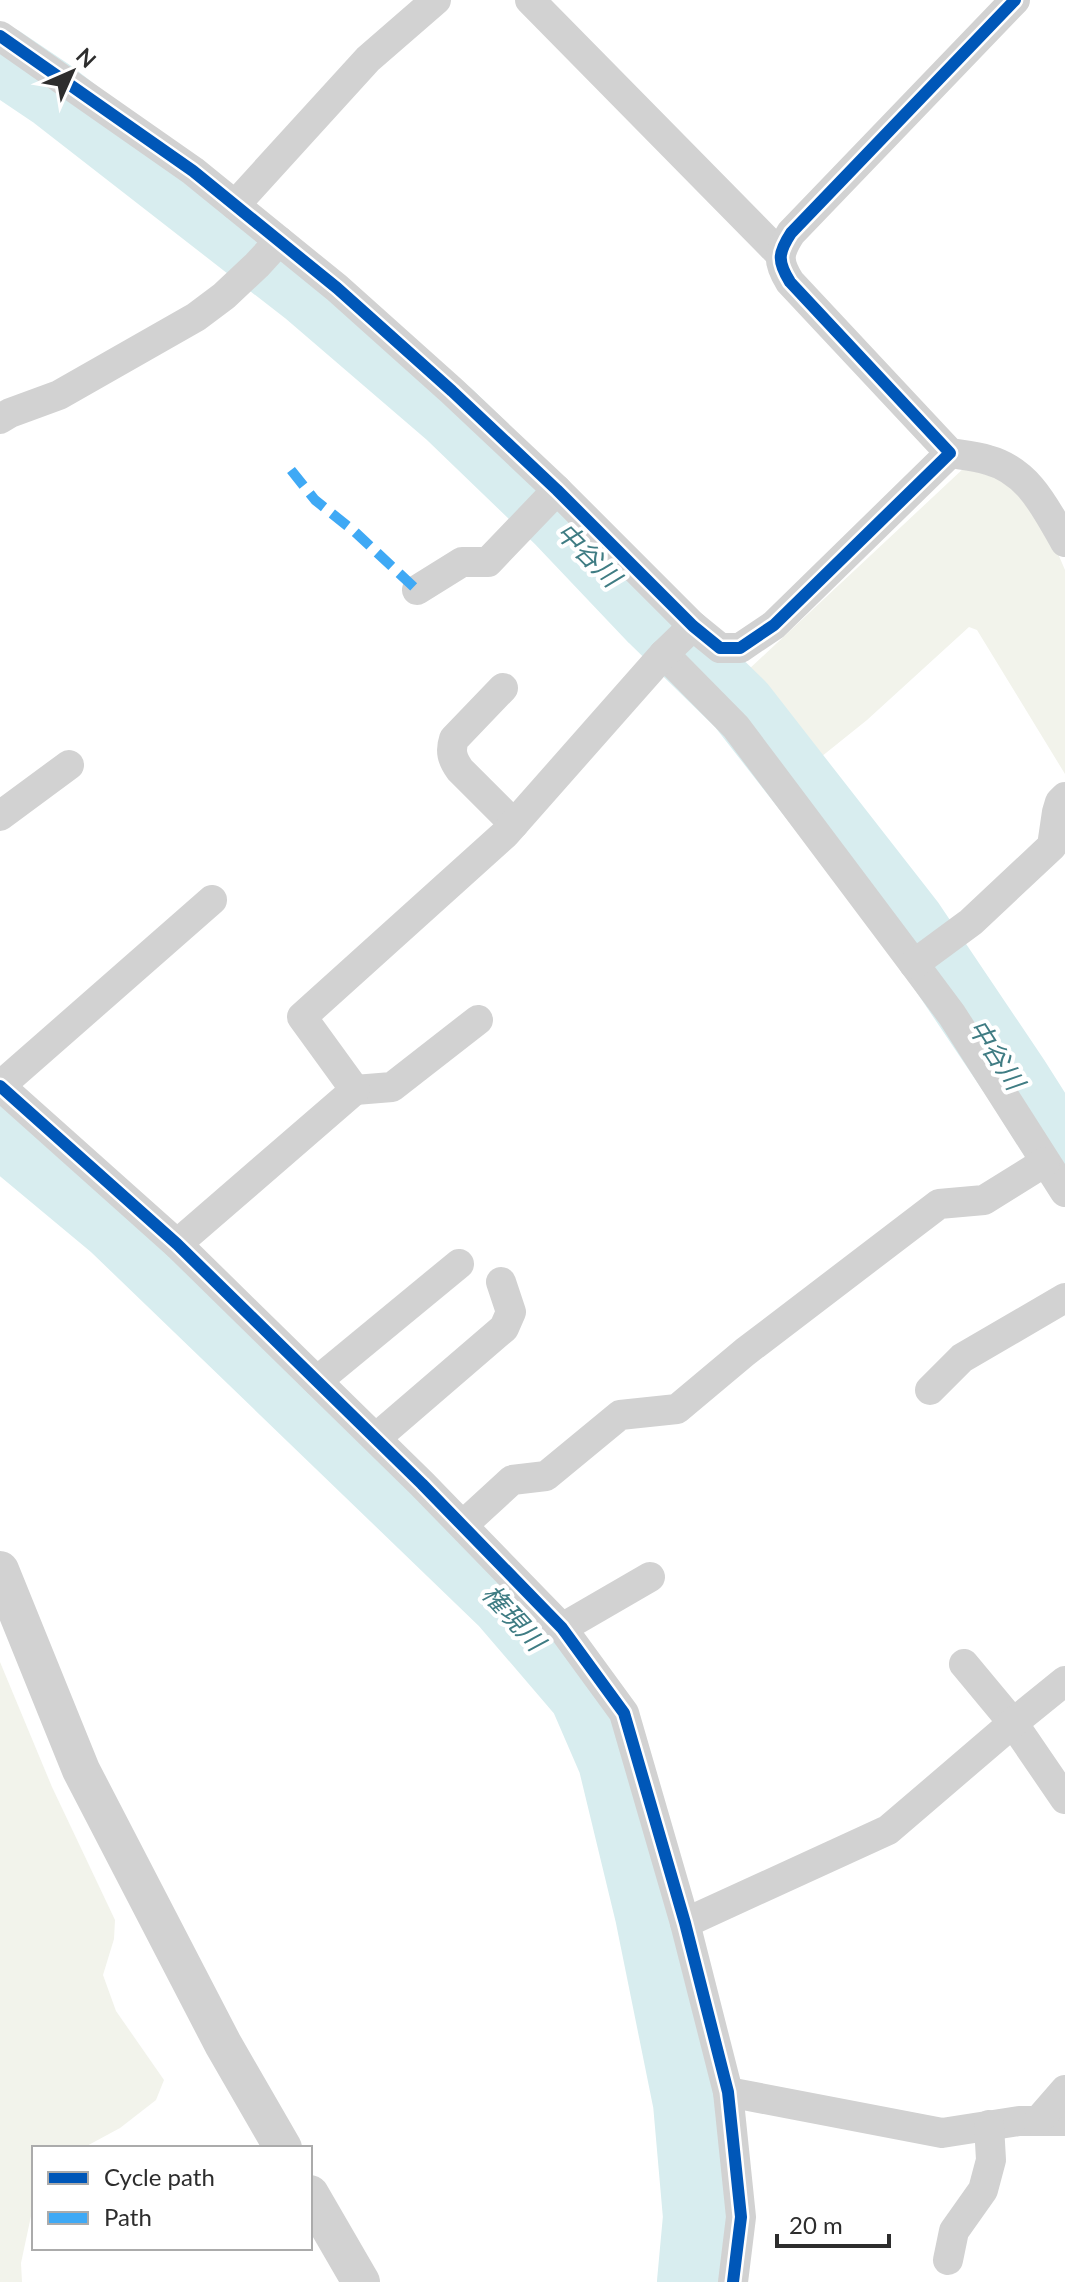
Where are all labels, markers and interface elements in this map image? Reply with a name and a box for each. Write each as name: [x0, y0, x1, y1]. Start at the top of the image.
north arrow: [32, 32, 112, 112]
text: N: [71, 42, 102, 73]
water label: 中谷川: [550, 515, 630, 595]
water label: 中谷川: [962, 1013, 1033, 1098]
water label: 権現川: [476, 1577, 554, 1659]
legend: [32, 2146, 312, 2250]
text: Cycle path: [104, 2162, 215, 2191]
scale bar: [777, 2198, 889, 2248]
text: Path: [104, 2202, 152, 2231]
text: 20 m: [789, 2210, 843, 2239]

